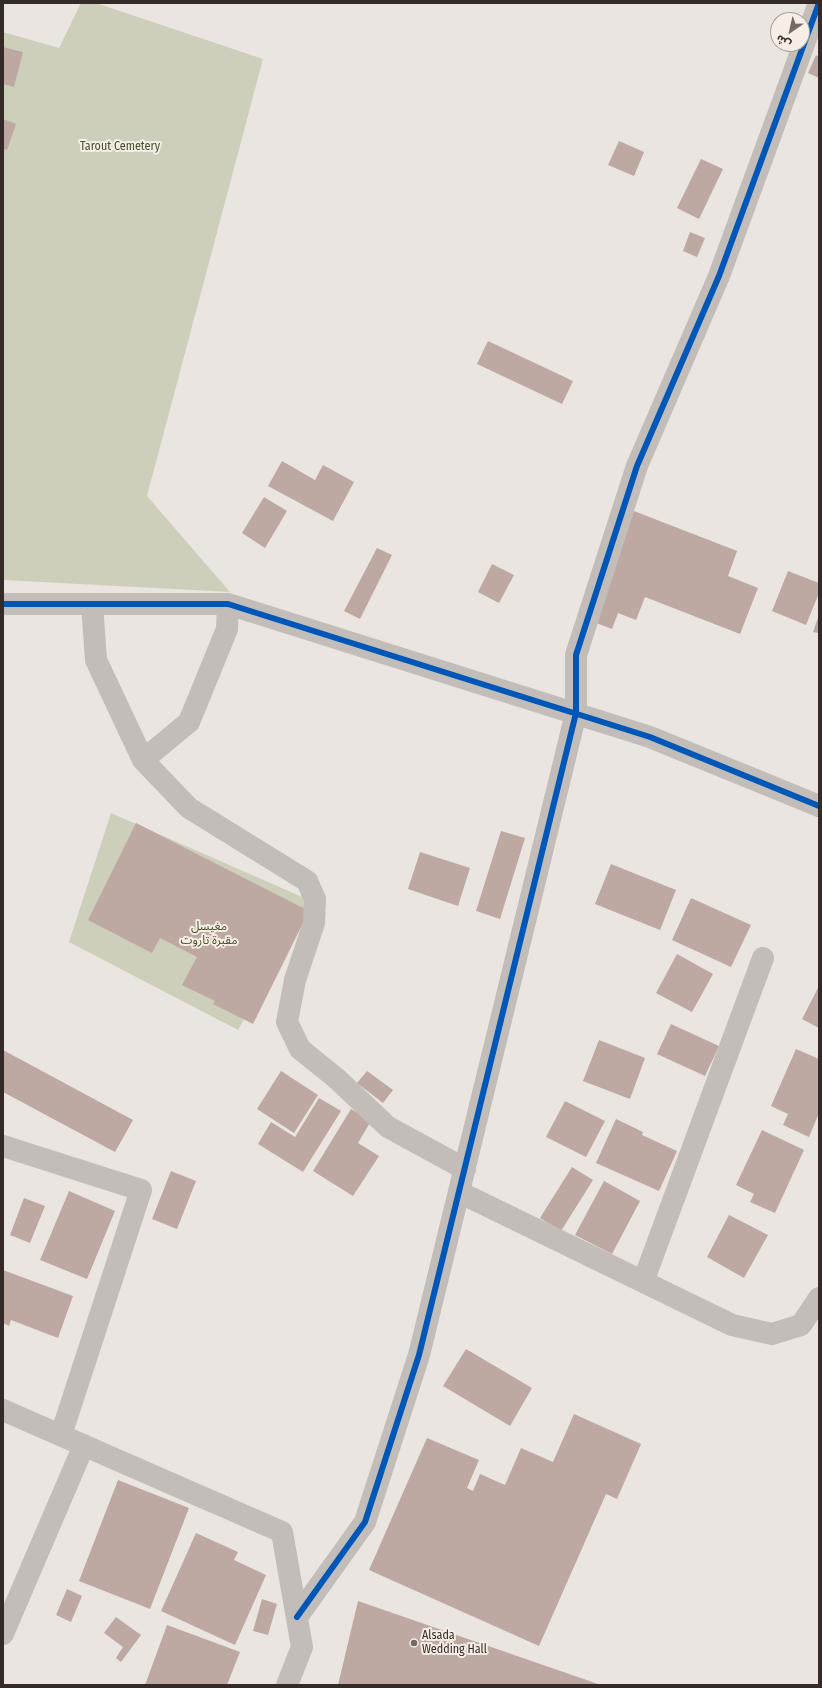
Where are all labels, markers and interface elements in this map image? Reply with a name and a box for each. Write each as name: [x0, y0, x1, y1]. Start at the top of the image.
north arrow: [770, 12, 810, 52]
text: ش: [774, 32, 793, 51]
park label: Tarout Cemetery: [80, 140, 160, 154]
park label: مغيسل مقبرة تاروت: [180, 920, 238, 948]
place label: Alsada Wedding Hall: [422, 1629, 487, 1657]
marker: Alsada Wedding Hall: [409, 1638, 419, 1648]

